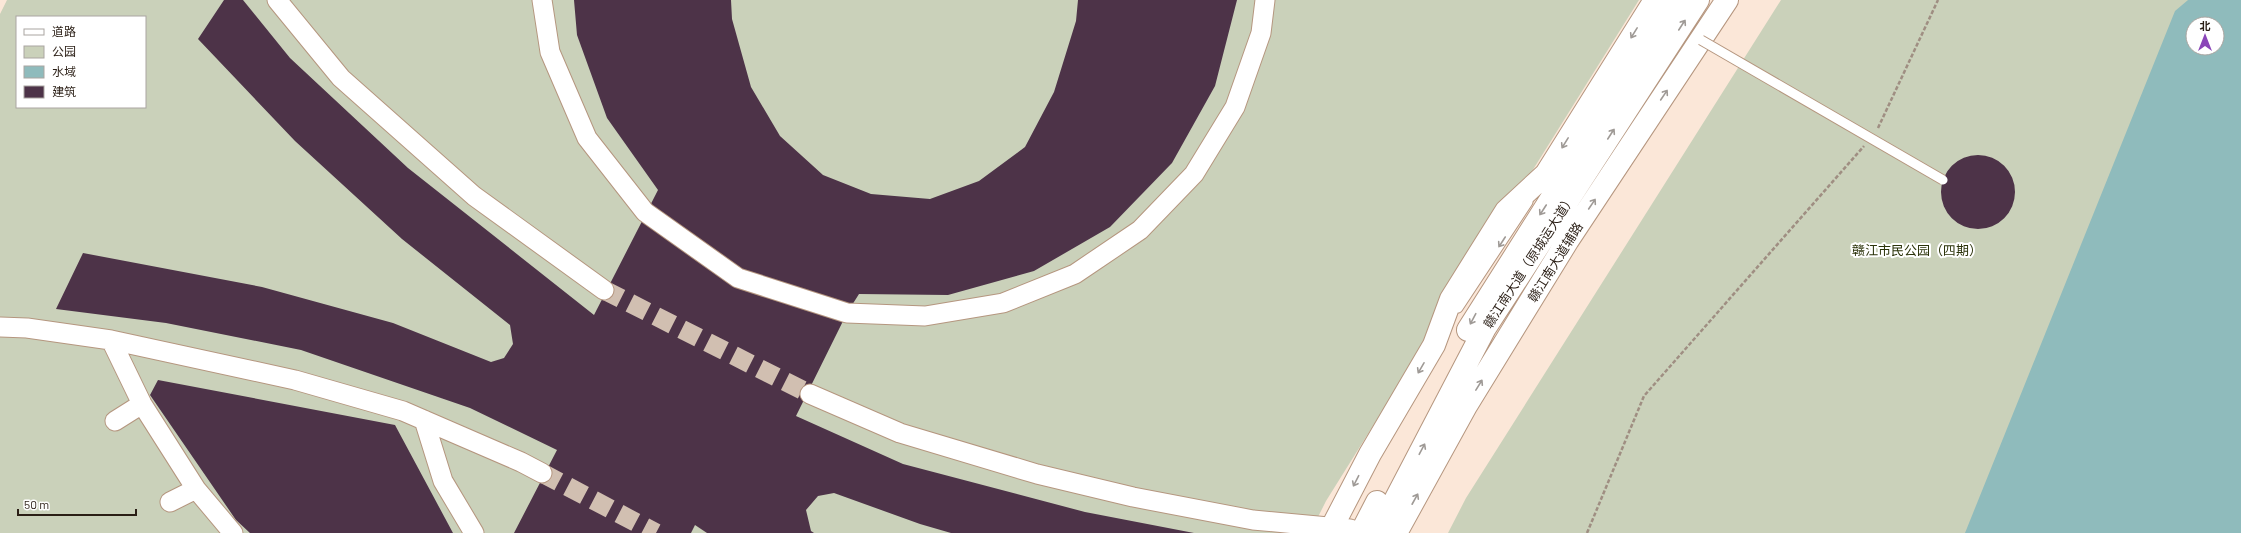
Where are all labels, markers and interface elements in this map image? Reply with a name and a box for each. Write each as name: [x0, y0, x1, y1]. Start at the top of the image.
legend: [16, 16, 146, 108]
north arrow: [2185, 16, 2225, 56]
text: 北: [2200, 19, 2211, 32]
one-way arrow: [1678, 20, 1686, 31]
text: 道路: [52, 24, 76, 38]
one-way arrow: [1630, 27, 1638, 38]
text: 公园: [52, 44, 76, 58]
text: 水域: [52, 64, 76, 78]
text: 建筑: [52, 84, 76, 98]
one-way arrow: [1660, 90, 1668, 101]
one-way arrow: [1607, 129, 1615, 140]
one-way arrow: [1561, 137, 1569, 148]
street label: 赣江南大道（原城运大道）: [1480, 191, 1578, 331]
one-way arrow: [1588, 199, 1596, 210]
one-way arrow: [1539, 204, 1547, 215]
street label: 赣江南大道辅路: [1524, 219, 1586, 305]
one-way arrow: [1497, 236, 1505, 248]
park label: 赣江市民公园（四期）: [1852, 242, 1982, 258]
one-way arrow: [1469, 313, 1477, 325]
one-way arrow: [1416, 362, 1424, 374]
one-way arrow: [1475, 379, 1483, 391]
one-way arrow: [1419, 443, 1426, 455]
one-way arrow: [1352, 474, 1359, 486]
scale bar: [18, 491, 136, 517]
one-way arrow: [1412, 493, 1420, 505]
text: 50 m: [24, 497, 49, 511]

